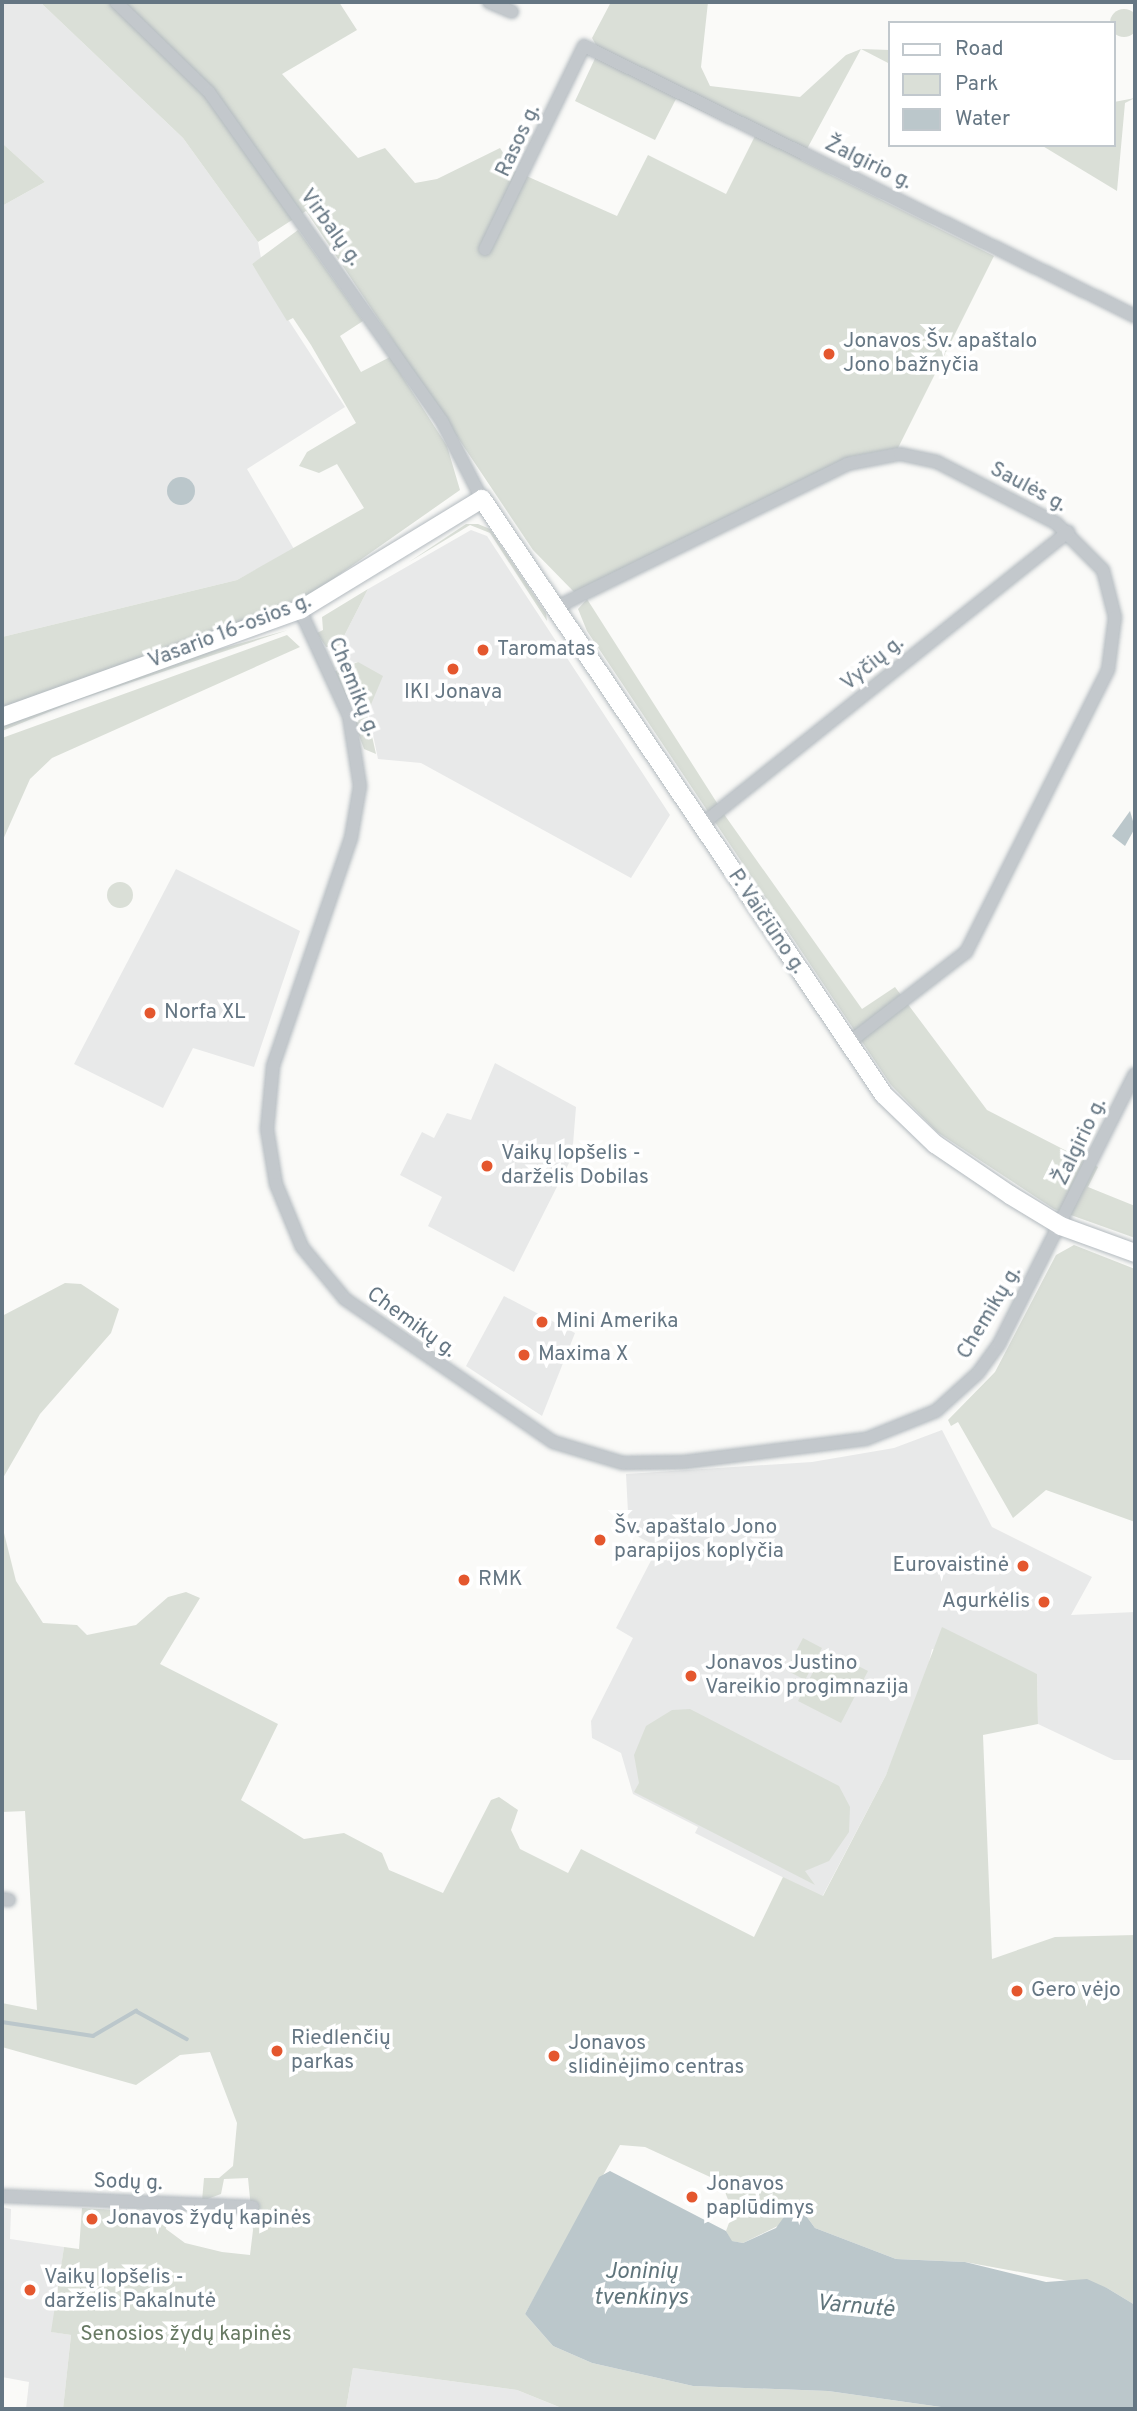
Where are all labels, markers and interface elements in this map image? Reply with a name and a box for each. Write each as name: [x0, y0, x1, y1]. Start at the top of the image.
legend: [888, 21, 1116, 147]
text: Road: [955, 36, 1004, 63]
text: Park: [955, 71, 998, 98]
street label: Rasos g.: [491, 101, 547, 181]
text: Water: [955, 106, 1010, 133]
street label: Žalgirio g.: [820, 132, 916, 196]
street label: Virbalų g.: [294, 185, 366, 271]
place label: Jonavos Šv. apaštalo Jono bažnyčia: [843, 329, 1037, 379]
marker: Jonavos Šv. apaštalo Jono bažnyčia: [821, 346, 837, 362]
street label: Saulės g.: [985, 457, 1071, 519]
street label: Vasario 16-osios g.: [145, 589, 315, 675]
street label: Vyčių g.: [837, 631, 909, 697]
street label: Chemikų g.: [322, 634, 384, 740]
place label: Taromatas: [497, 637, 596, 663]
marker: Taromatas: [475, 642, 491, 658]
marker: IKI Jonava: [445, 661, 461, 677]
place label: IKI Jonava: [404, 680, 502, 706]
street label: P. Vaičiūno g.: [721, 864, 811, 980]
place label: Norfa XL: [164, 1000, 246, 1026]
marker: Norfa XL: [142, 1005, 158, 1021]
street label: Žalgirio g.: [1049, 1094, 1113, 1190]
place label: Vaikų lopšelis - darželis Dobilas: [501, 1141, 649, 1191]
marker: Vaikų lopšelis - darželis Dobilas: [479, 1158, 495, 1174]
street label: Chemikų g.: [952, 1262, 1028, 1364]
street label: Chemikų g.: [361, 1282, 461, 1364]
place label: Mini Amerika: [556, 1309, 679, 1335]
marker: Mini Amerika: [534, 1314, 550, 1330]
place label: Maxima X: [538, 1342, 628, 1368]
marker: Maxima X: [516, 1347, 532, 1363]
place label: Šv. apaštalo Jono parapijos koplyčia: [614, 1515, 784, 1565]
marker: Šv. apaštalo Jono parapijos koplyčia: [592, 1532, 608, 1548]
place label: Eurovaistinė: [892, 1553, 1009, 1579]
marker: Eurovaistinė: [1015, 1558, 1031, 1574]
place label: RMK: [478, 1567, 523, 1593]
marker: RMK: [456, 1572, 472, 1588]
place label: Agurkėlis: [942, 1589, 1030, 1615]
marker: Agurkėlis: [1036, 1594, 1052, 1610]
place label: Jonavos Justino Vareikio progimnazija: [705, 1651, 909, 1701]
marker: Jonavos Justino Vareikio progimnazija: [683, 1668, 699, 1684]
place label: Gero vėjo: [1031, 1978, 1121, 2004]
marker: Gero vėjo: [1009, 1983, 1025, 1999]
place label: Riedlenčių parkas: [291, 2026, 391, 2076]
place label: Jonavos slidinėjimo centras: [568, 2031, 744, 2081]
marker: Riedlenčių parkas: [269, 2043, 285, 2059]
marker: Jonavos slidinėjimo centras: [546, 2048, 562, 2064]
street label: Sodų g.: [93, 2169, 163, 2197]
place label: Jonavos paplūdimys: [706, 2172, 814, 2222]
marker: Jonavos paplūdimys: [684, 2189, 700, 2205]
place label: Jonavos žydų kapinės: [106, 2206, 311, 2232]
marker: Jonavos žydų kapinės: [84, 2211, 100, 2227]
water label: Joninių tvenkinys: [594, 2259, 688, 2313]
place label: Vaikų lopšelis - darželis Pakalnutė: [44, 2265, 216, 2315]
marker: Vaikų lopšelis - darželis Pakalnutė: [22, 2282, 38, 2298]
water label: Varnutė: [815, 2291, 895, 2325]
park label: Senosios žydų kapinės: [80, 2322, 292, 2348]

